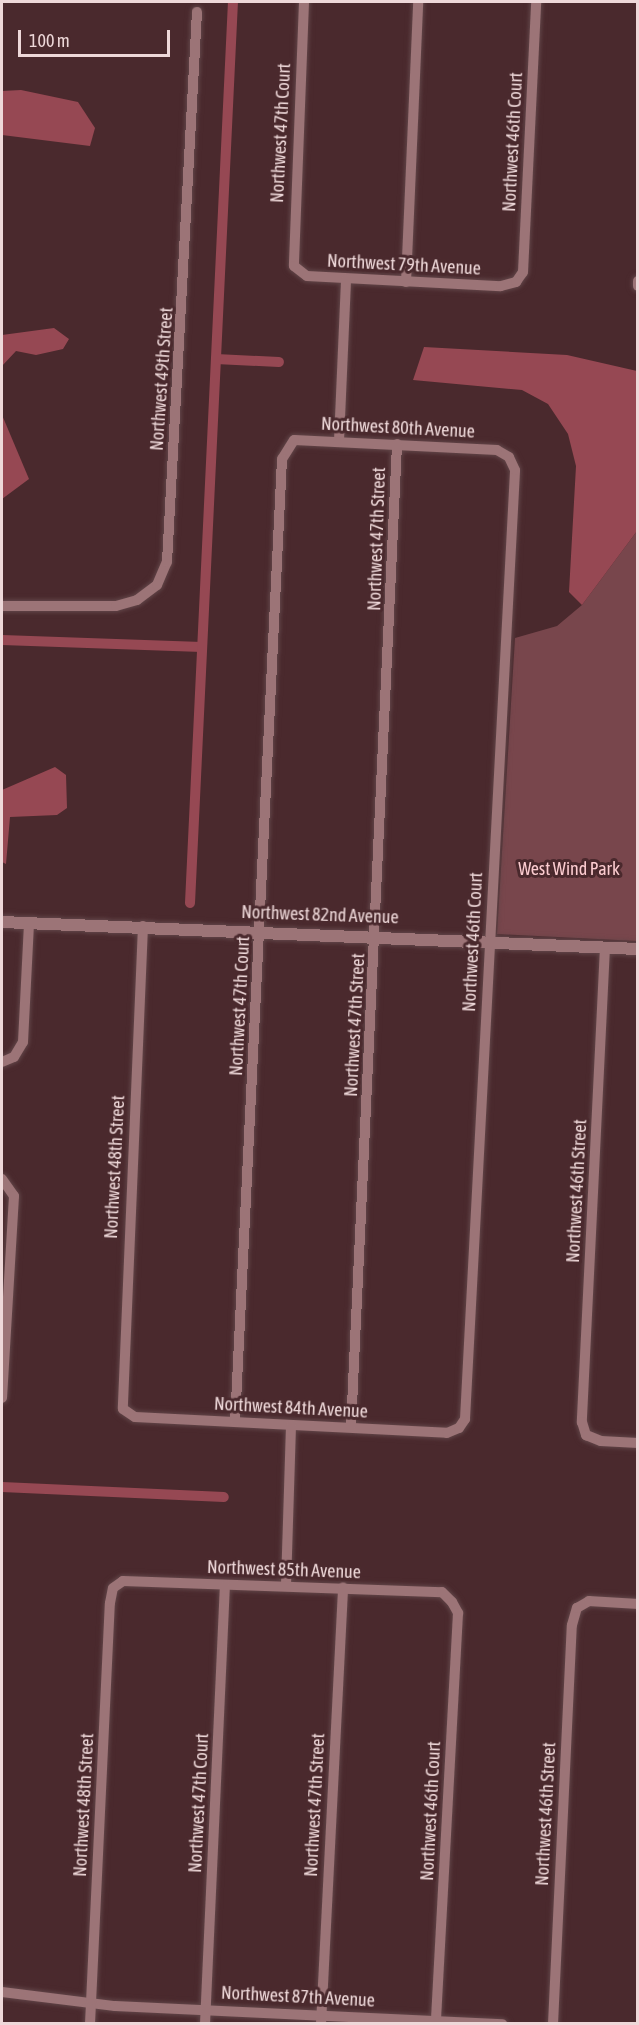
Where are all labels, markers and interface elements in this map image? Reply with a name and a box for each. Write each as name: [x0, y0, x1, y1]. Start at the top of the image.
scale bar: [21, 18, 172, 56]
text: 100 m: [29, 30, 70, 51]
street label: Northwest 47th Court: [267, 63, 295, 203]
street label: Northwest 46th Court: [499, 72, 527, 212]
street label: Northwest 79th Avenue: [327, 250, 481, 280]
street label: Northwest 49th Street: [146, 307, 178, 451]
street label: Northwest 80th Avenue: [321, 413, 475, 443]
street label: Northwest 47th Street: [364, 467, 390, 611]
park label: West Wind Park: [518, 858, 620, 880]
street label: Northwest 46th Court: [459, 872, 487, 1012]
street label: Northwest 82nd Avenue: [241, 901, 399, 929]
street label: Northwest 47th Court: [226, 936, 254, 1076]
street label: Northwest 47th Street: [340, 953, 370, 1097]
street label: Northwest 48th Street: [100, 1095, 130, 1239]
street label: Northwest 46th Street: [562, 1119, 592, 1263]
street label: Northwest 84th Avenue: [214, 1393, 368, 1423]
street label: Northwest 85th Avenue: [207, 1557, 361, 1583]
street label: Northwest 48th Street: [69, 1733, 99, 1877]
street label: Northwest 47th Court: [185, 1733, 213, 1873]
street label: Northwest 47th Street: [300, 1733, 330, 1877]
street label: Northwest 46th Court: [417, 1741, 445, 1881]
street label: Northwest 46th Street: [531, 1742, 561, 1886]
street label: Northwest 87th Avenue: [221, 1982, 375, 2012]

